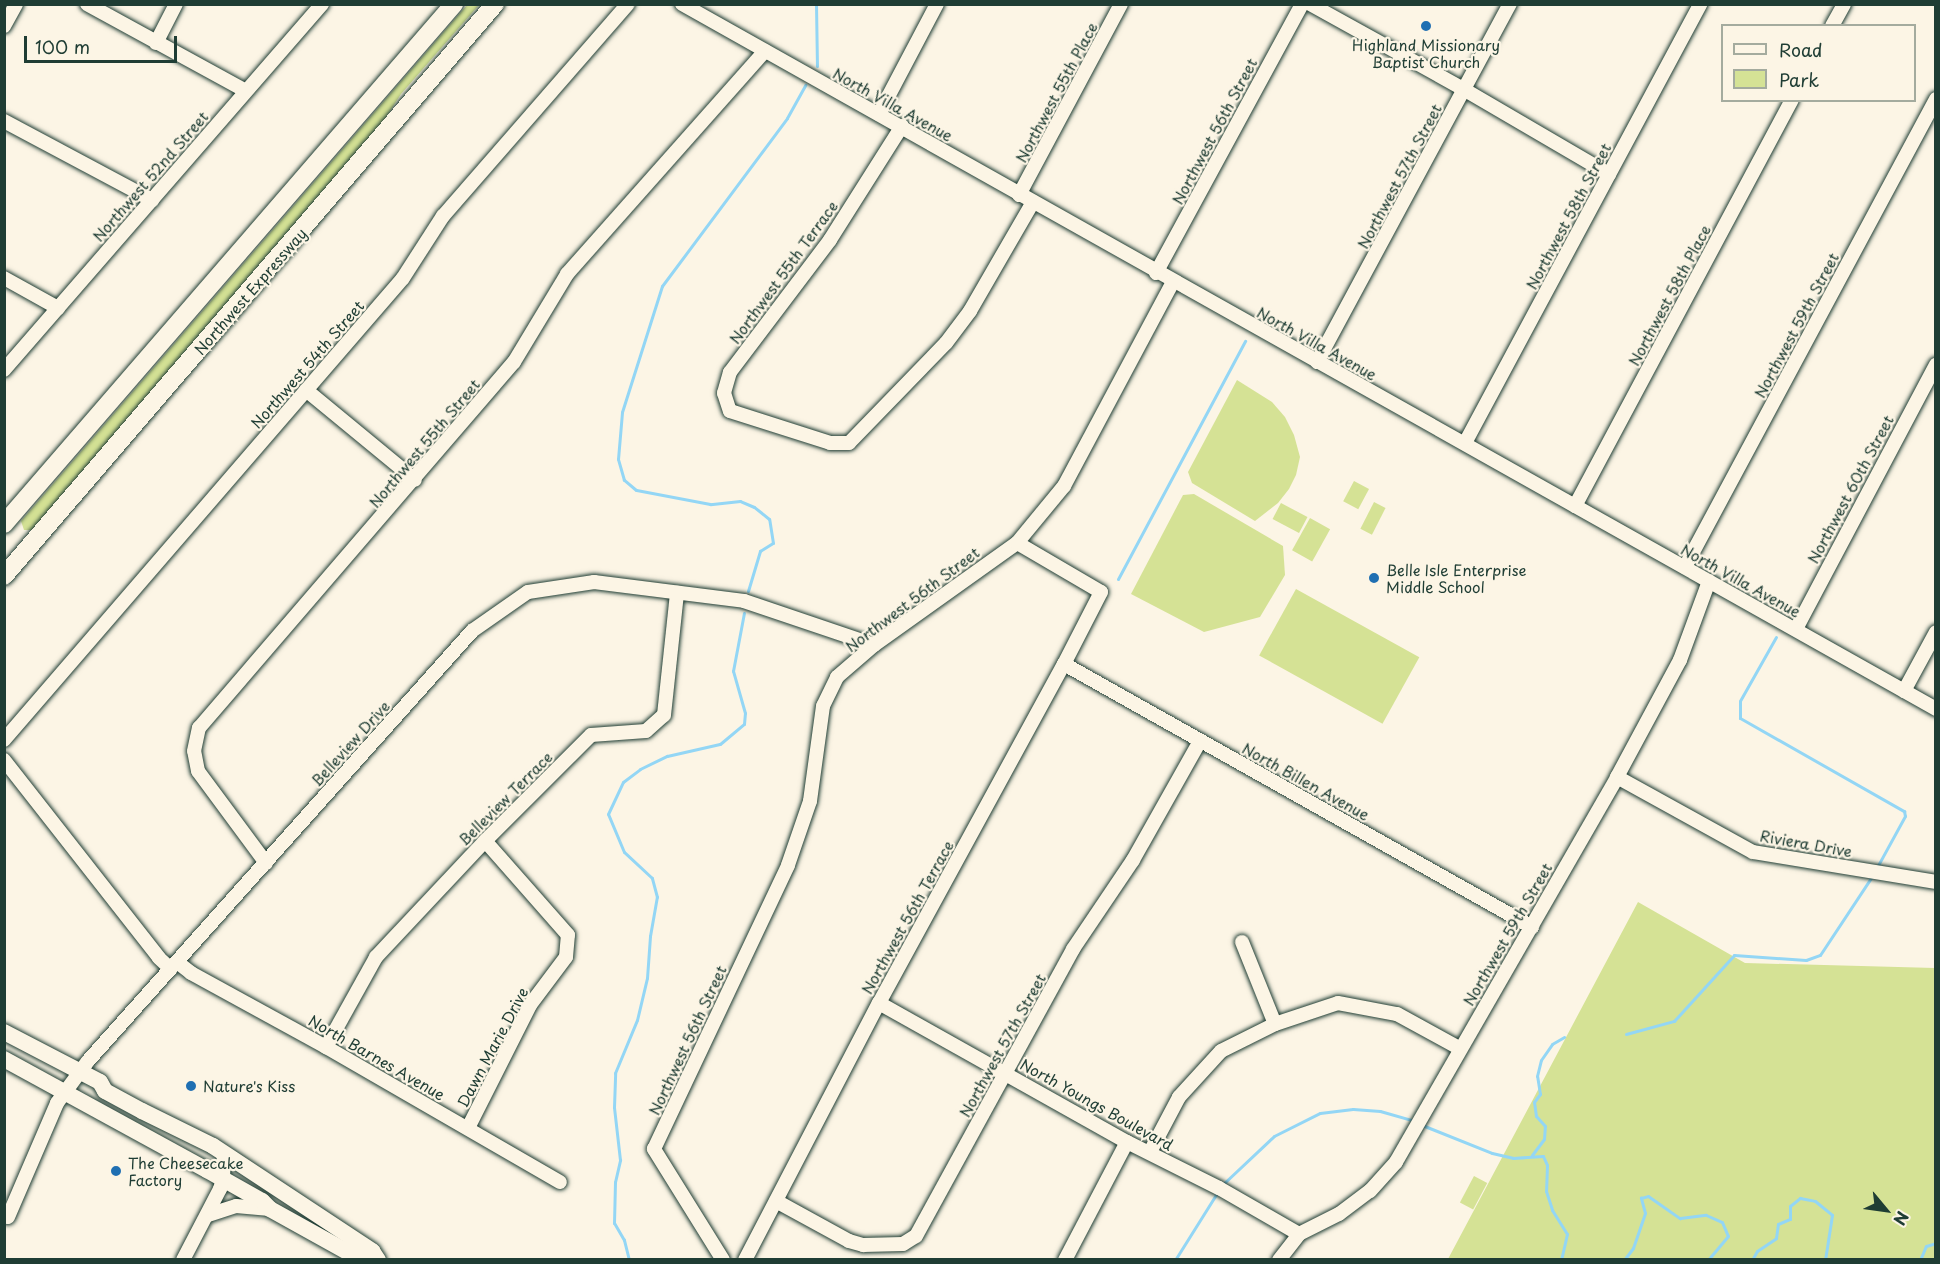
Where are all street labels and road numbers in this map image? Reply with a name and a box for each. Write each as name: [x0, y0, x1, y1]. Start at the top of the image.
street label: Northwest 55th Place: [1011, 19, 1101, 165]
street label: Northwest 56th Street: [1167, 54, 1261, 208]
street label: North Villa Avenue: [830, 63, 956, 145]
street label: Northwest 57th Street: [1353, 100, 1445, 252]
street label: Northwest 52nd Street: [89, 107, 211, 245]
street label: Northwest 58th Street: [1522, 140, 1614, 292]
street label: Northwest 55th Terrace: [725, 197, 841, 347]
street label: Northwest 58th Place: [1624, 222, 1714, 368]
street label: Northwest Expressway: [190, 223, 310, 359]
street label: Northwest 59th Street: [1750, 249, 1842, 401]
street label: Northwest 54th Street: [247, 296, 367, 432]
street label: North Villa Avenue: [1254, 302, 1380, 384]
street label: Northwest 55th Street: [365, 375, 483, 511]
street label: Northwest 60th Street: [1803, 412, 1897, 566]
street label: North Villa Avenue: [1678, 539, 1804, 621]
street label: Northwest 56th Street: [841, 542, 983, 656]
street label: Belleview Drive: [307, 697, 393, 789]
street label: North Billen Avenue: [1239, 738, 1373, 824]
street label: Belleview Terrace: [455, 748, 555, 848]
street label: Riviera Drive: [1758, 826, 1854, 860]
street label: Northwest 56th Terrace: [857, 837, 957, 997]
street label: Northwest 59th Street: [1459, 859, 1555, 1009]
street label: Northwest 56th Street: [644, 962, 730, 1118]
street label: Northwest 57th Street: [955, 970, 1049, 1120]
street label: Dawn Marie Drive: [453, 984, 531, 1110]
street label: North Barnes Avenue: [306, 1011, 448, 1103]
street label: North Youngs Boulevard: [1017, 1054, 1177, 1154]

